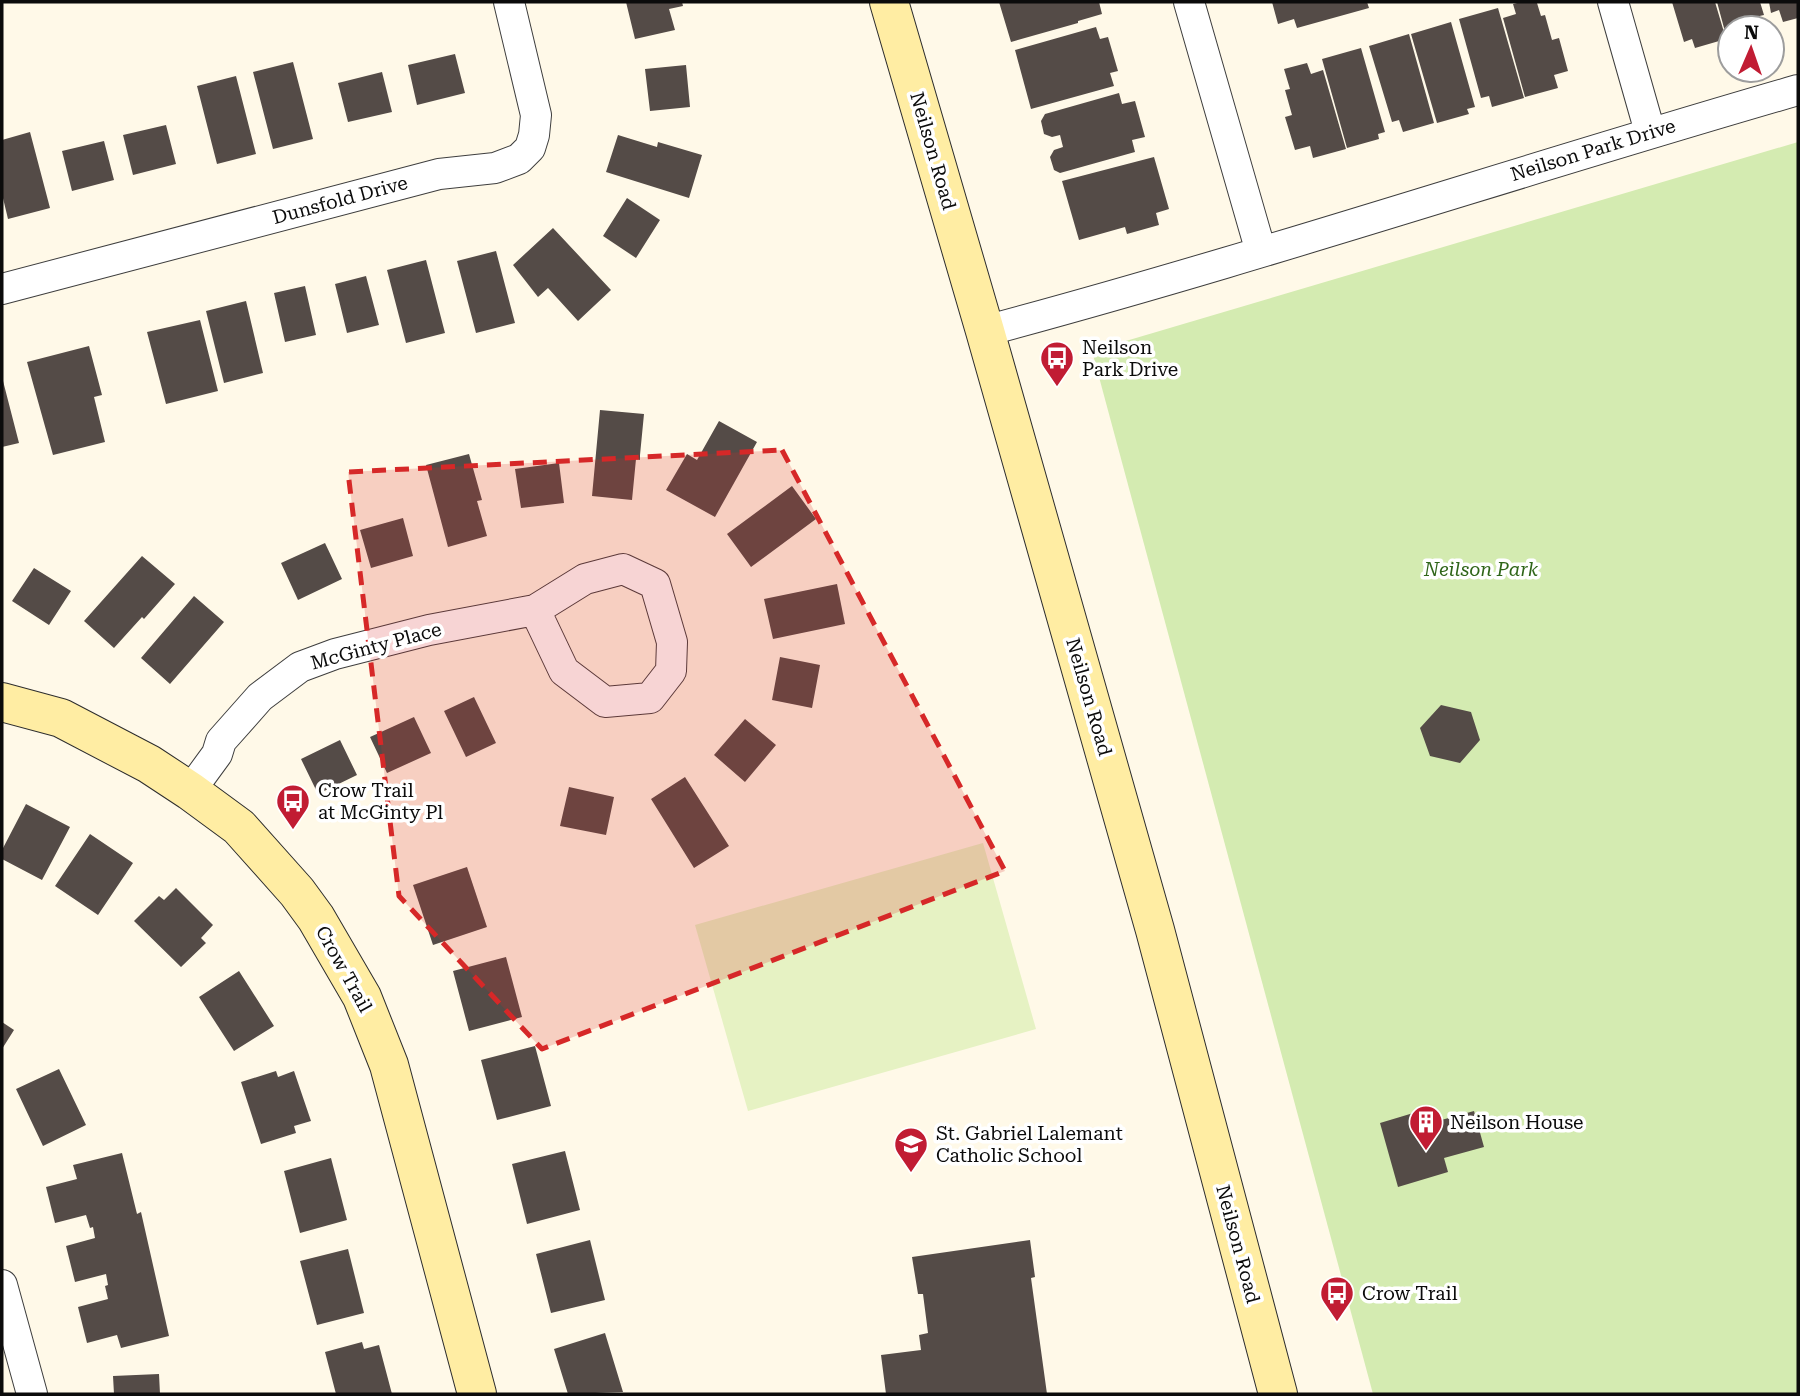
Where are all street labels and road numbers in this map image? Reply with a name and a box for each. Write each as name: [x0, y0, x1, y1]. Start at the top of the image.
street label: Neilson Road: [905, 89, 961, 213]
street label: Neilson Park Drive: [1508, 114, 1678, 186]
street label: Dunsfold Drive: [270, 171, 410, 229]
street label: McGinty Place: [308, 618, 444, 674]
street label: Neilson Road: [1061, 635, 1117, 759]
street label: Crow Trail: [311, 922, 377, 1016]
street label: Neilson Road: [1211, 1182, 1265, 1306]

